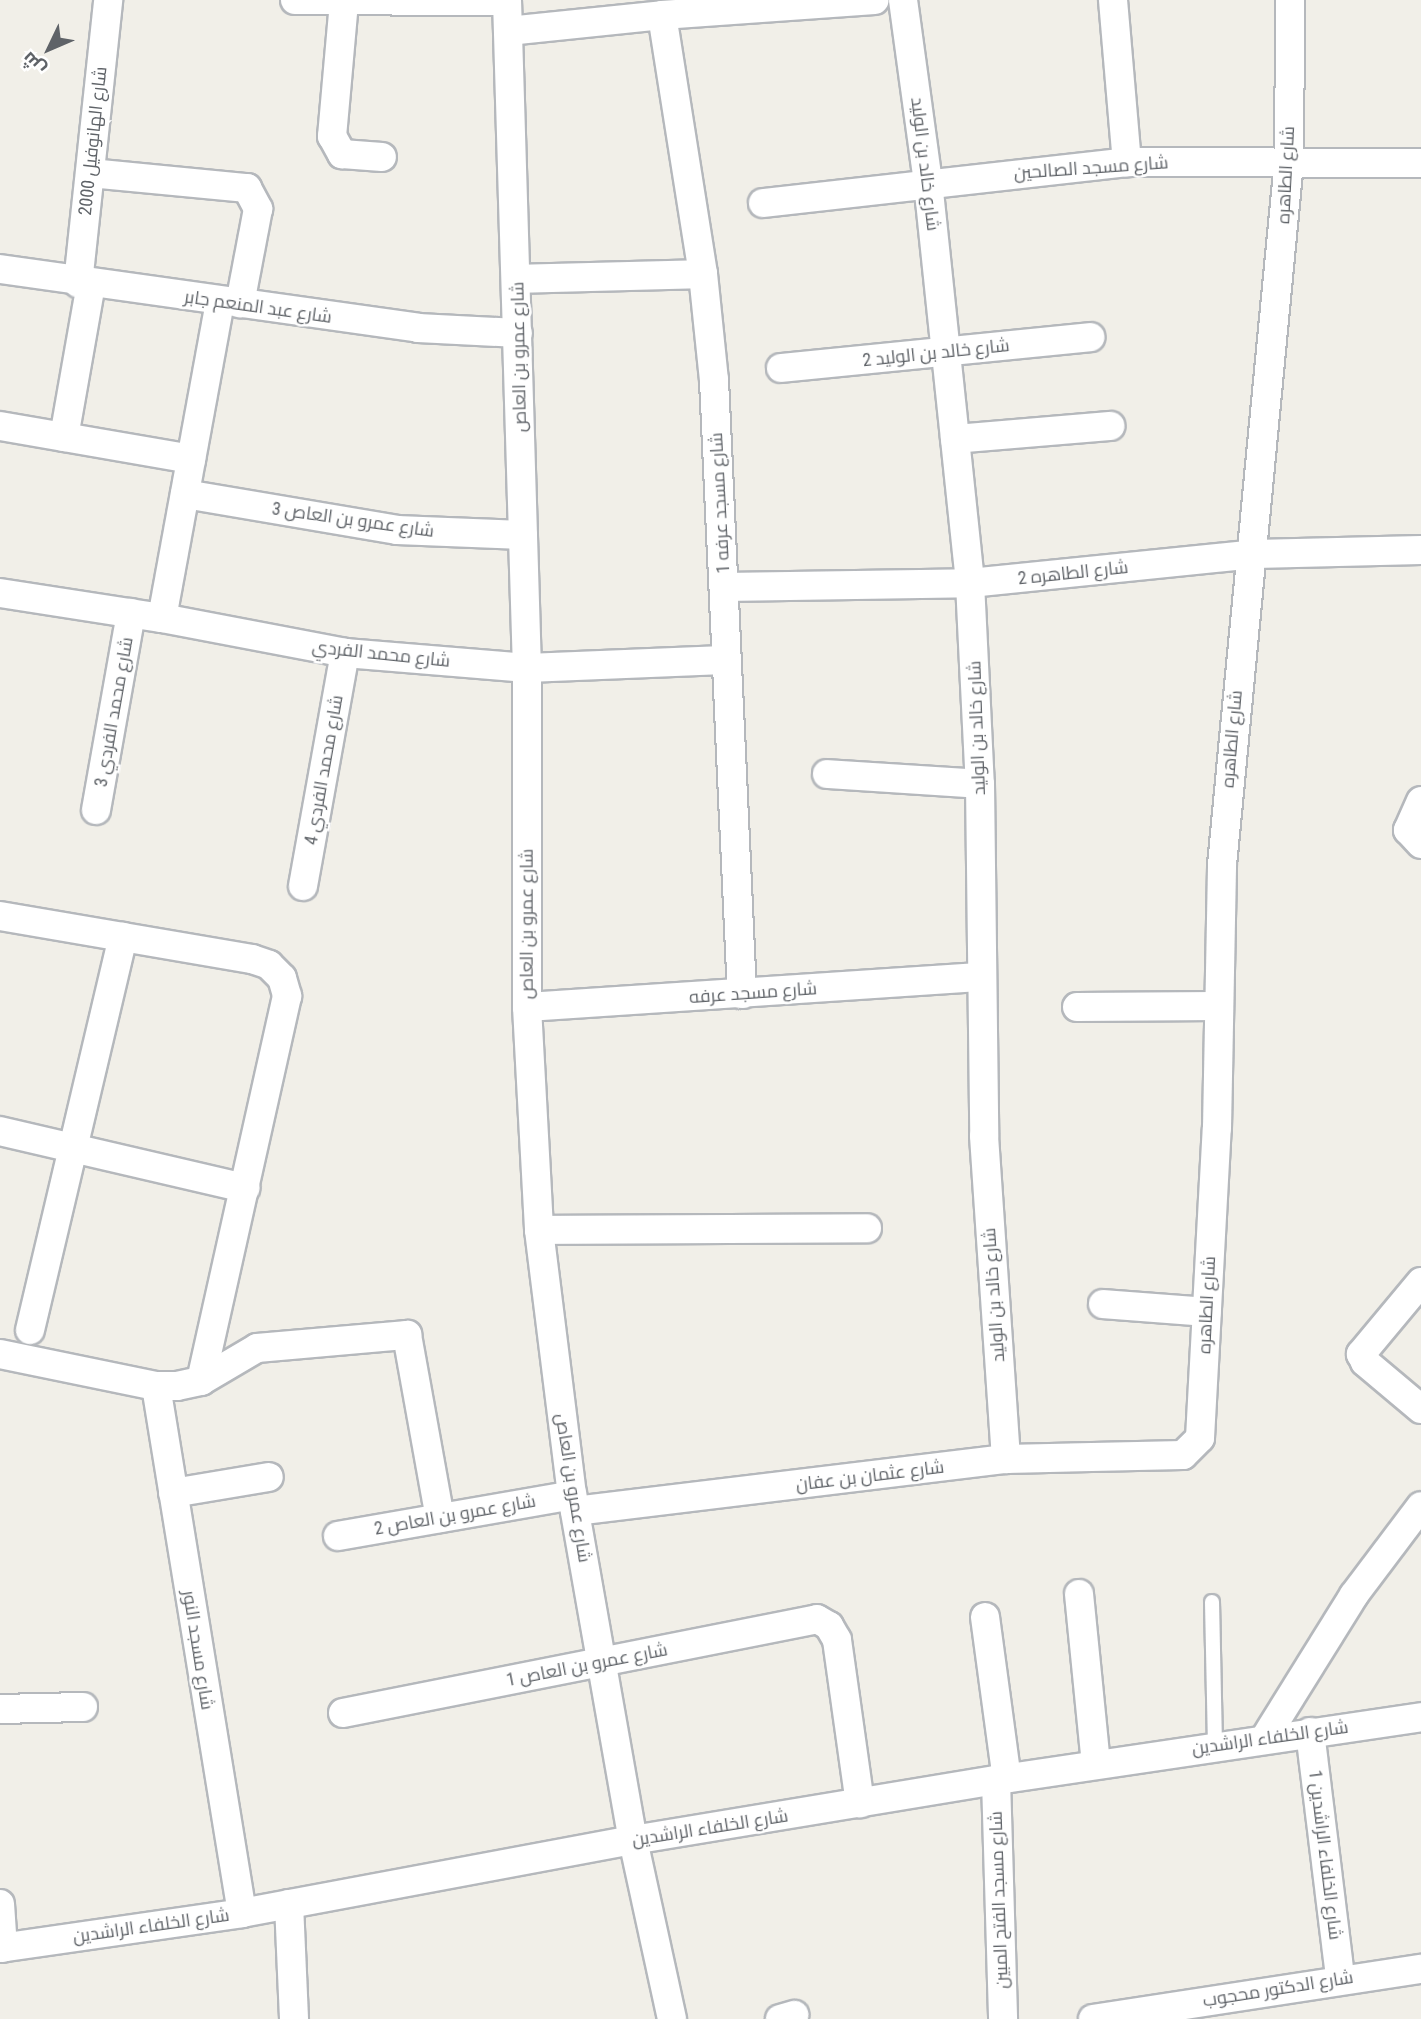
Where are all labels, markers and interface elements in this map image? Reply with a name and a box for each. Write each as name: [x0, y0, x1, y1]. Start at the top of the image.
north arrow: [14, 14, 84, 84]
text: ش: [17, 47, 50, 81]
street label: شارع الهانوفيل 2000: [74, 65, 112, 217]
street label: شارع خالد بن الوليد: [906, 96, 944, 232]
street label: شارع الطاهره: [1273, 126, 1299, 224]
street label: شارع مسجد الصالحين: [1013, 152, 1169, 184]
street label: شارع عمرو بن العاص: [507, 281, 531, 433]
street label: شارع عبد المنعم جابر: [183, 286, 333, 328]
street label: شارع خالد بن الوليد 2: [861, 335, 1011, 371]
street label: شارع مسجد عرفه 1: [706, 432, 734, 574]
street label: شارع عمرو بن العاص 3: [270, 498, 436, 542]
street label: شارع الطاهره 2: [1017, 556, 1129, 590]
street label: شارع محمد الفردي 3: [90, 635, 138, 789]
street label: شارع محمد الفردي: [311, 636, 451, 672]
street label: شارع خالد بن الوليد: [964, 660, 990, 796]
street label: شارع الطاهره: [1217, 689, 1247, 789]
street label: شارع محمد الفردي 4: [300, 693, 348, 847]
street label: شارع عمرو بن العاص: [516, 849, 538, 999]
street label: شارع مسجد عرفه: [688, 978, 818, 1008]
street label: شارع خالد بن الوليد: [979, 1227, 1009, 1363]
street label: شارع الطاهره: [1194, 1256, 1220, 1354]
street label: شارع عمرو بن العاص: [551, 1412, 595, 1564]
street label: شارع عثمان بن عفان: [794, 1456, 946, 1496]
street label: شارع عمرو بن العاص 2: [373, 1490, 537, 1540]
street label: شارع مسجد النور: [178, 1589, 218, 1711]
street label: شارع عمرو بن العاص 1: [505, 1639, 669, 1691]
street label: شارع الخلفاء الراشدين: [1190, 1716, 1350, 1760]
street label: شارع الخلفاء الراشدين 1: [1304, 1769, 1346, 1941]
street label: شارع الخلفاء الراشدين: [630, 1805, 790, 1851]
street label: شارع مسجد الفتح المبين: [985, 1811, 1013, 1989]
street label: شارع الخلفاء الراشدين: [71, 1904, 231, 1948]
street label: شارع الدكتور محجوب: [1201, 1966, 1355, 2012]

